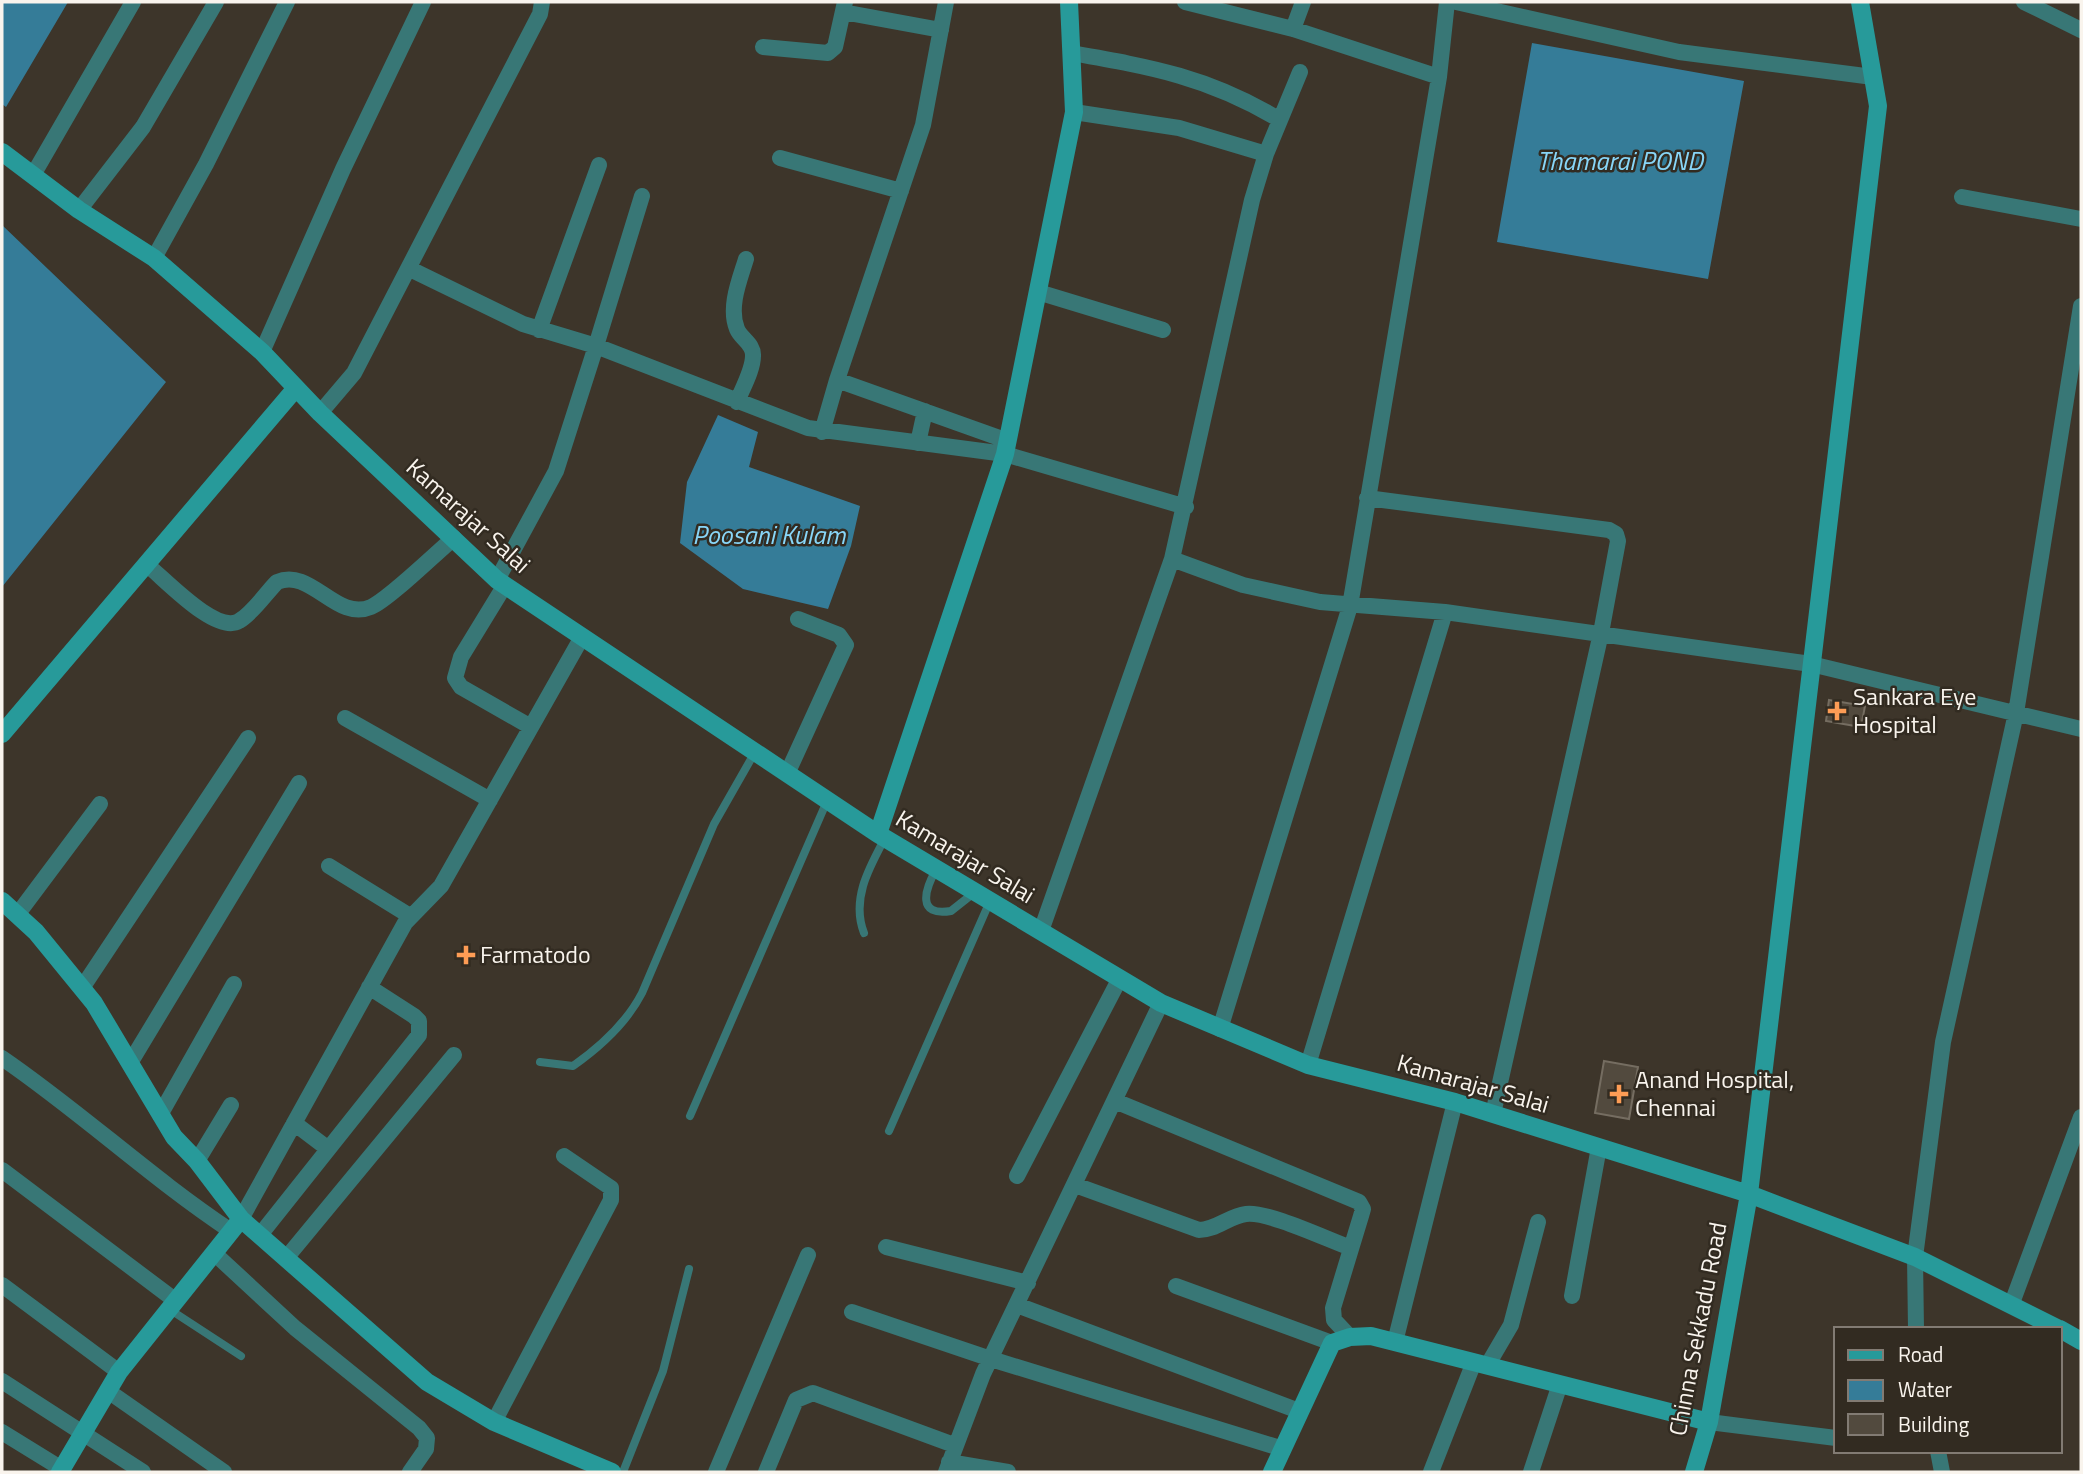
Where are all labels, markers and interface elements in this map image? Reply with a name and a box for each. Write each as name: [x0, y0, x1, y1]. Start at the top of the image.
water label: Thamarai POND: [1537, 141, 1704, 180]
street label: Kamarajar Salai: [398, 449, 539, 581]
water label: Poosani Kulam: [693, 515, 846, 554]
place label: Sankara Eye Hospital: [1853, 678, 1976, 742]
marker: Sankara Eye Hospital: [1827, 701, 1847, 721]
street label: Kamarajar Salai: [889, 800, 1042, 912]
place label: Farmatodo: [480, 936, 591, 972]
marker: Farmatodo: [458, 947, 474, 963]
street label: Kamarajar Salai: [1393, 1044, 1554, 1122]
place label: Anand Hospital, Chennai: [1635, 1061, 1794, 1125]
marker: Anand Hospital, Chennai: [1609, 1084, 1629, 1104]
street label: Chinna Sekkadu Road: [1659, 1219, 1735, 1439]
legend: [1834, 1327, 2062, 1453]
text: Road: [1898, 1338, 1943, 1370]
text: Water: [1898, 1373, 1952, 1405]
text: Building: [1898, 1408, 1970, 1440]

